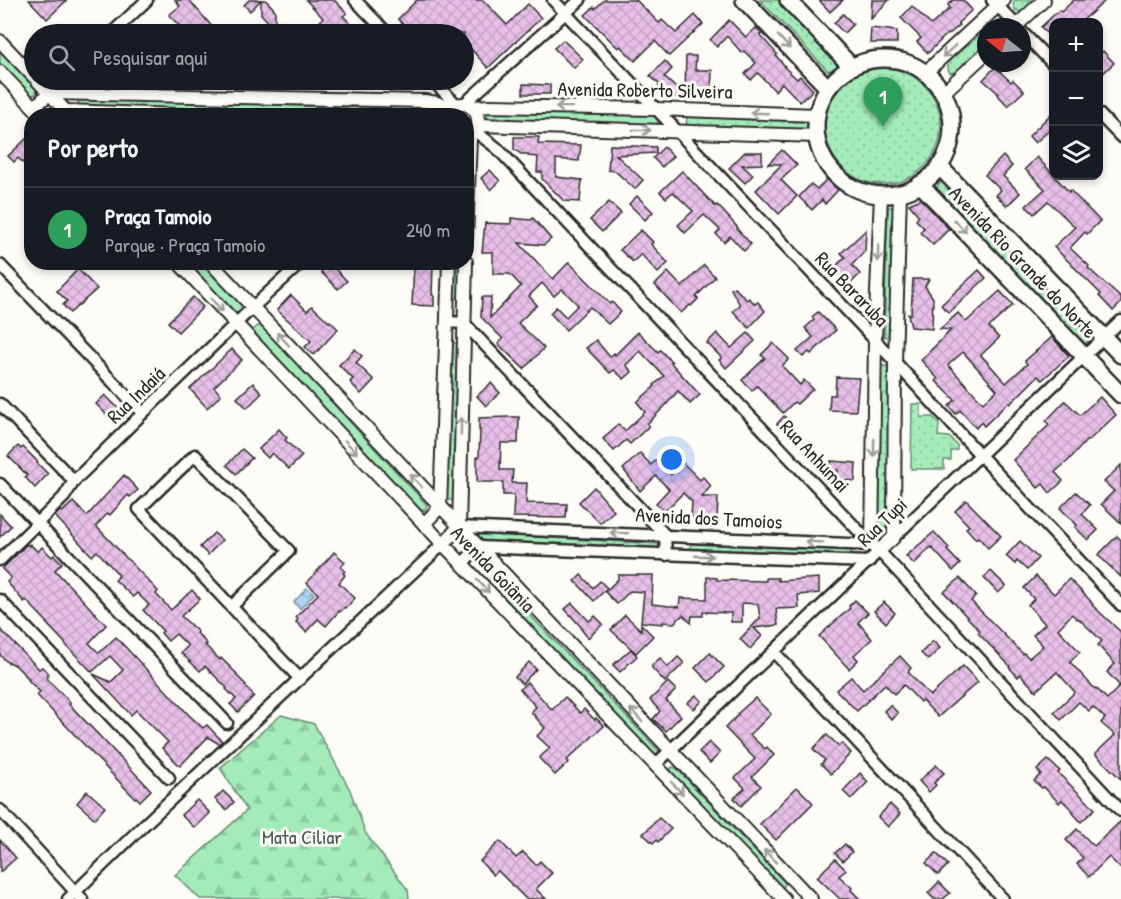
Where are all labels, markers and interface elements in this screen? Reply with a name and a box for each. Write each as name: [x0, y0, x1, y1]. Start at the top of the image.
north arrow: [977, 18, 1031, 72]
map controls: [1049, 18, 1103, 180]
button: +: [1049, 18, 1103, 72]
search box: [24, 24, 474, 90]
one-way arrow: [777, 35, 792, 50]
icon: search: [45, 41, 78, 74]
text: Pesquisar aqui: [93, 42, 208, 72]
one-way arrow: [942, 44, 957, 58]
button: −: [1049, 72, 1103, 126]
street label: Avenida Roberto Silveira: [557, 74, 733, 105]
pin: 1: [864, 78, 902, 127]
one-way arrow: [554, 102, 574, 113]
one-way arrow: [749, 107, 769, 118]
one-way arrow: [632, 124, 652, 136]
button: layers: [1049, 126, 1103, 180]
text: Por perto: [48, 130, 138, 165]
street label: Avenida Rio Grande do Norte: [944, 180, 1103, 344]
text: Praça Tamoio: [105, 201, 211, 231]
text: 1: [64, 216, 71, 243]
text: 240 m: [406, 216, 450, 243]
one-way arrow: [953, 219, 968, 234]
text: Parque · Praça Tamoio: [105, 231, 265, 258]
one-way arrow: [873, 243, 884, 263]
street label: Rua Bararuba: [810, 245, 895, 332]
one-way arrow: [210, 298, 224, 313]
one-way arrow: [276, 332, 290, 347]
street label: Rua Indaiá: [101, 360, 171, 429]
street label: Rua Anhumai: [775, 413, 856, 498]
one-way arrow: [456, 417, 467, 437]
one-way arrow: [868, 438, 879, 458]
one-way arrow: [344, 440, 358, 455]
your location: [657, 445, 686, 474]
one-way arrow: [409, 474, 423, 489]
street label: Rua Tupi: [851, 491, 913, 552]
street label: Avenida dos Tamoios: [635, 500, 783, 535]
street label: Avenida Goiânia: [445, 519, 542, 618]
one-way arrow: [609, 528, 629, 539]
one-way arrow: [804, 536, 824, 548]
one-way arrow: [694, 550, 714, 562]
one-way arrow: [476, 579, 491, 594]
one-way arrow: [629, 707, 644, 722]
one-way arrow: [669, 780, 684, 795]
park label: Mata Ciliar: [262, 823, 342, 850]
one-way arrow: [763, 849, 778, 864]

